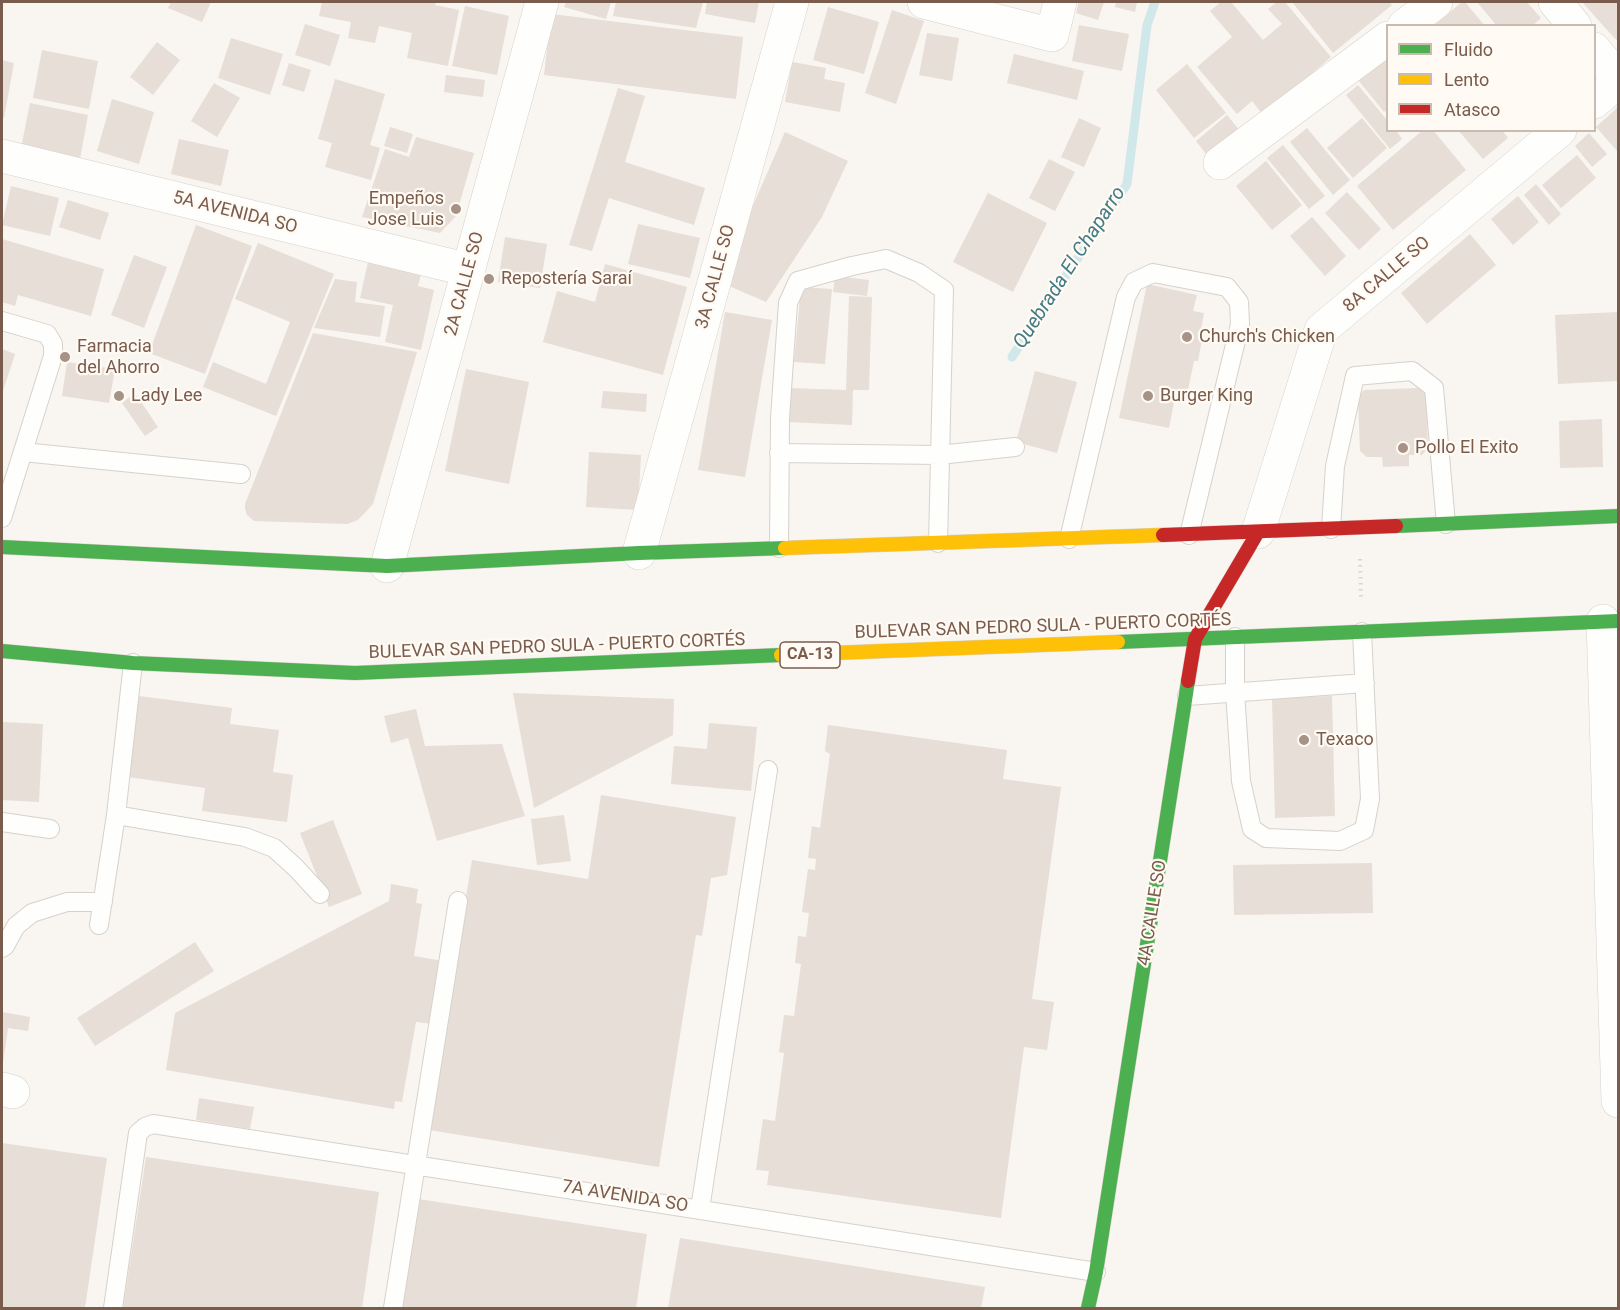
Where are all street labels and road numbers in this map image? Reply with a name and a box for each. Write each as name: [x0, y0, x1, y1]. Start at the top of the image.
street label: 5A AVENIDA SO: [170, 187, 300, 239]
street label: 3A CALLE SO: [692, 223, 740, 331]
street label: 2A CALLE SO: [441, 230, 489, 338]
street label: 8A CALLE SO: [1339, 232, 1435, 318]
street label: BULEVAR SAN PEDRO SULA - PUERTO CORTÉS: [854, 610, 1232, 644]
street label: BULEVAR SAN PEDRO SULA - PUERTO CORTÉS: [368, 630, 746, 664]
road number: CA-13: [780, 642, 840, 668]
street label: 4A CALLE SO: [1134, 859, 1172, 967]
street label: 7A AVENIDA SO: [560, 1176, 690, 1218]

